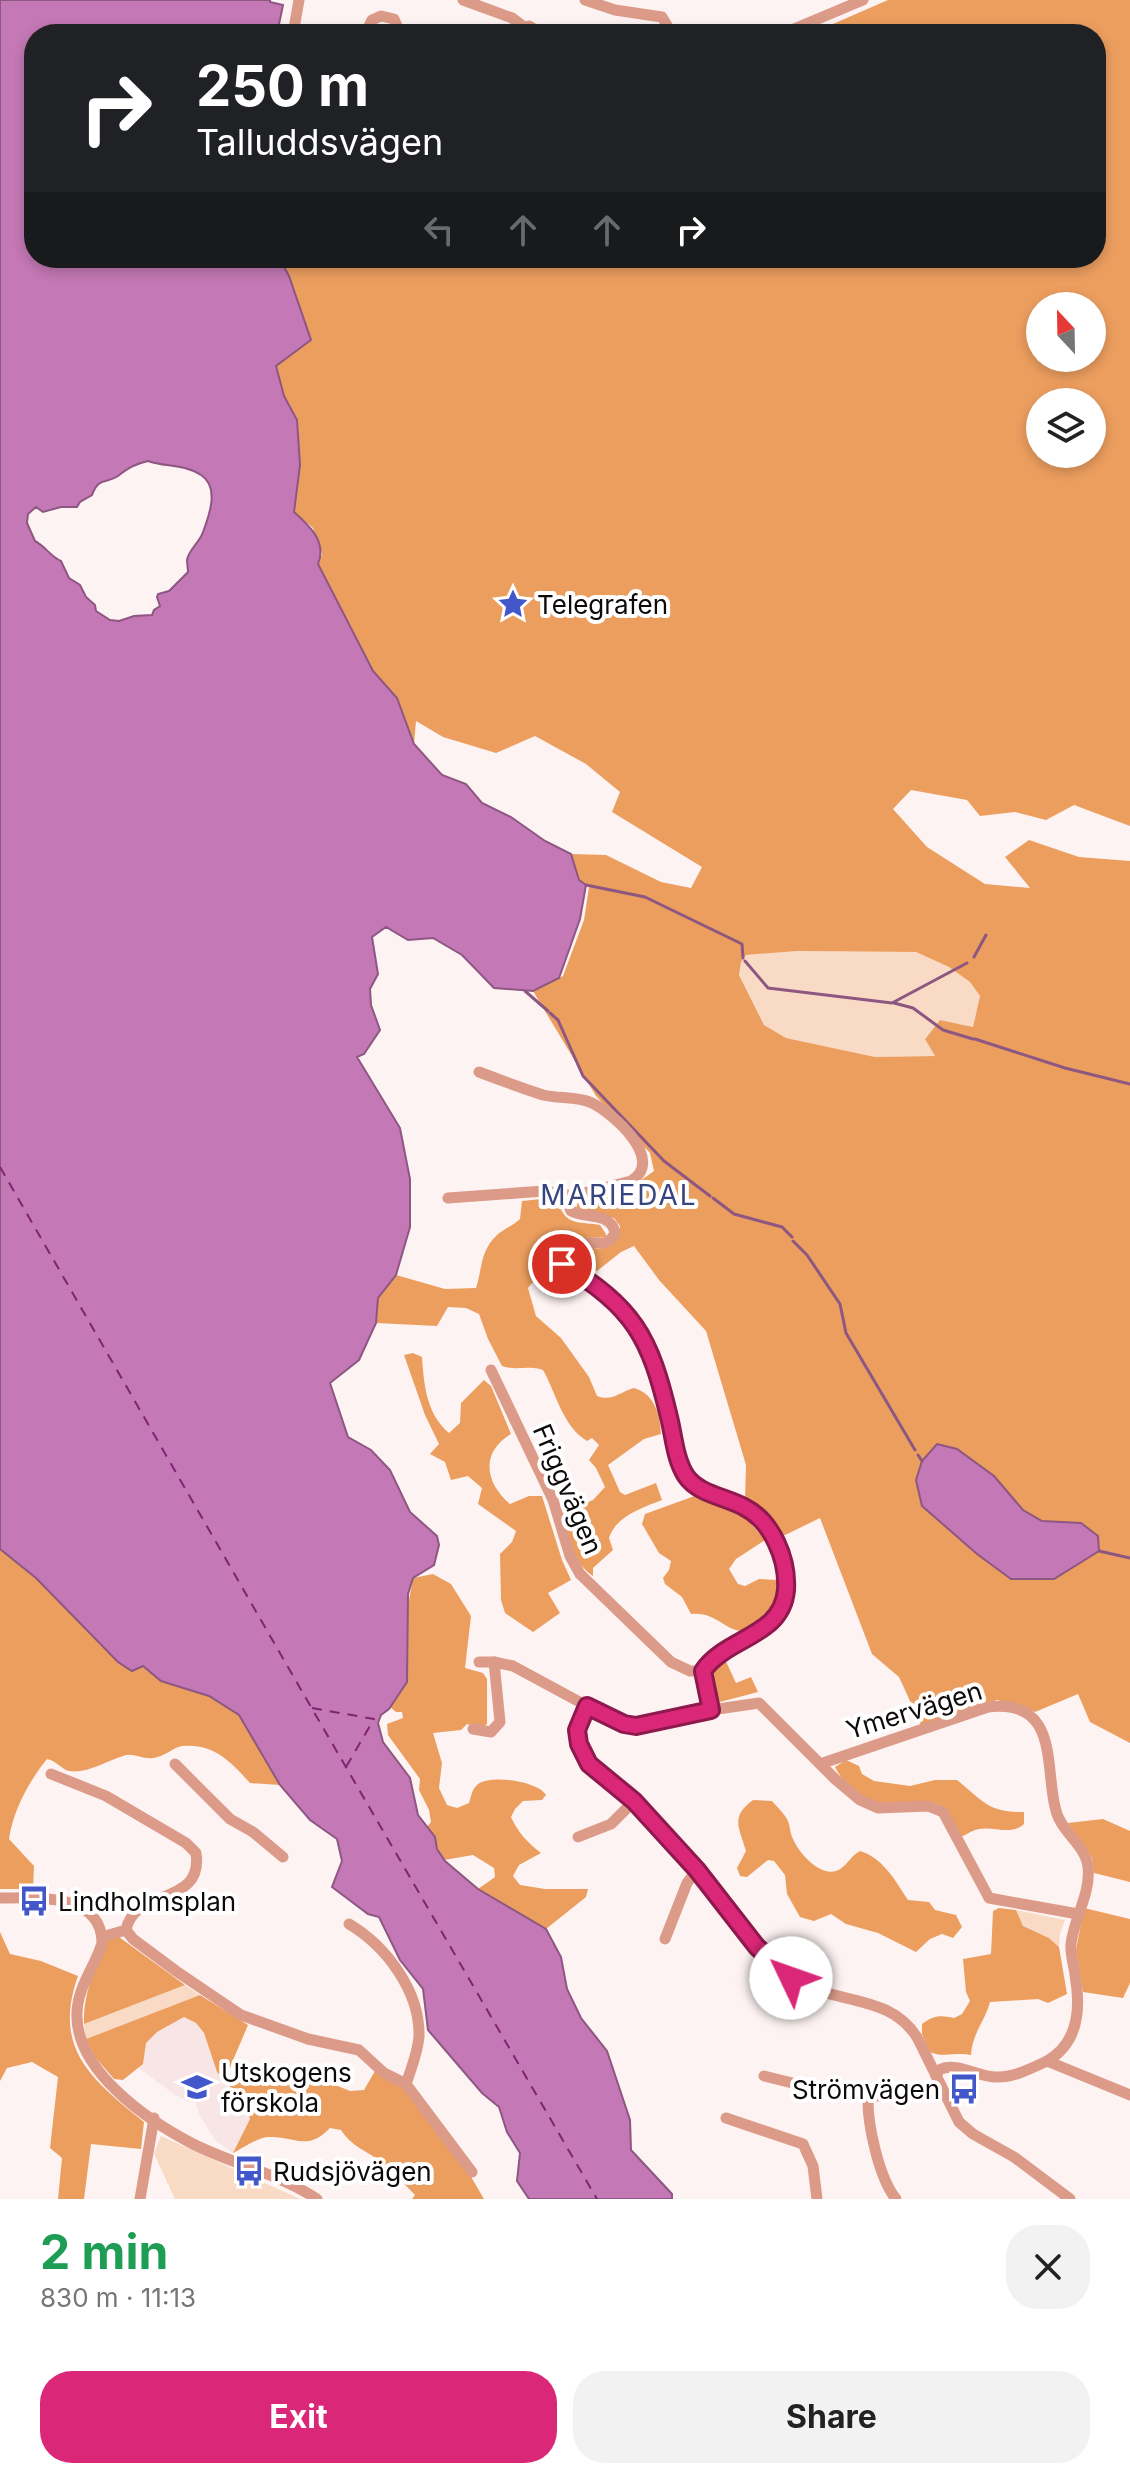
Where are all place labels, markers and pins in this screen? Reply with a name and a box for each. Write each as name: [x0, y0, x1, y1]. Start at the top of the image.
place icon: Telegrafen: [496, 587, 530, 621]
place label: Telegrafen: [537, 589, 668, 620]
pin: [528, 1230, 596, 1298]
bus stop icon: Lindholmsplan: [17, 1884, 51, 1918]
place label: Lindholmsplan: [58, 1886, 236, 1917]
place label: Utskogens förskola: [221, 2057, 352, 2118]
school or university icon: Utskogens förskola: [180, 2070, 214, 2104]
bus stop icon: Strömvägen: [947, 2072, 981, 2106]
place label: Strömvägen: [792, 2074, 940, 2105]
bus stop icon: Rudsjövägen: [232, 2154, 266, 2188]
place label: Rudsjövägen: [273, 2156, 432, 2187]

